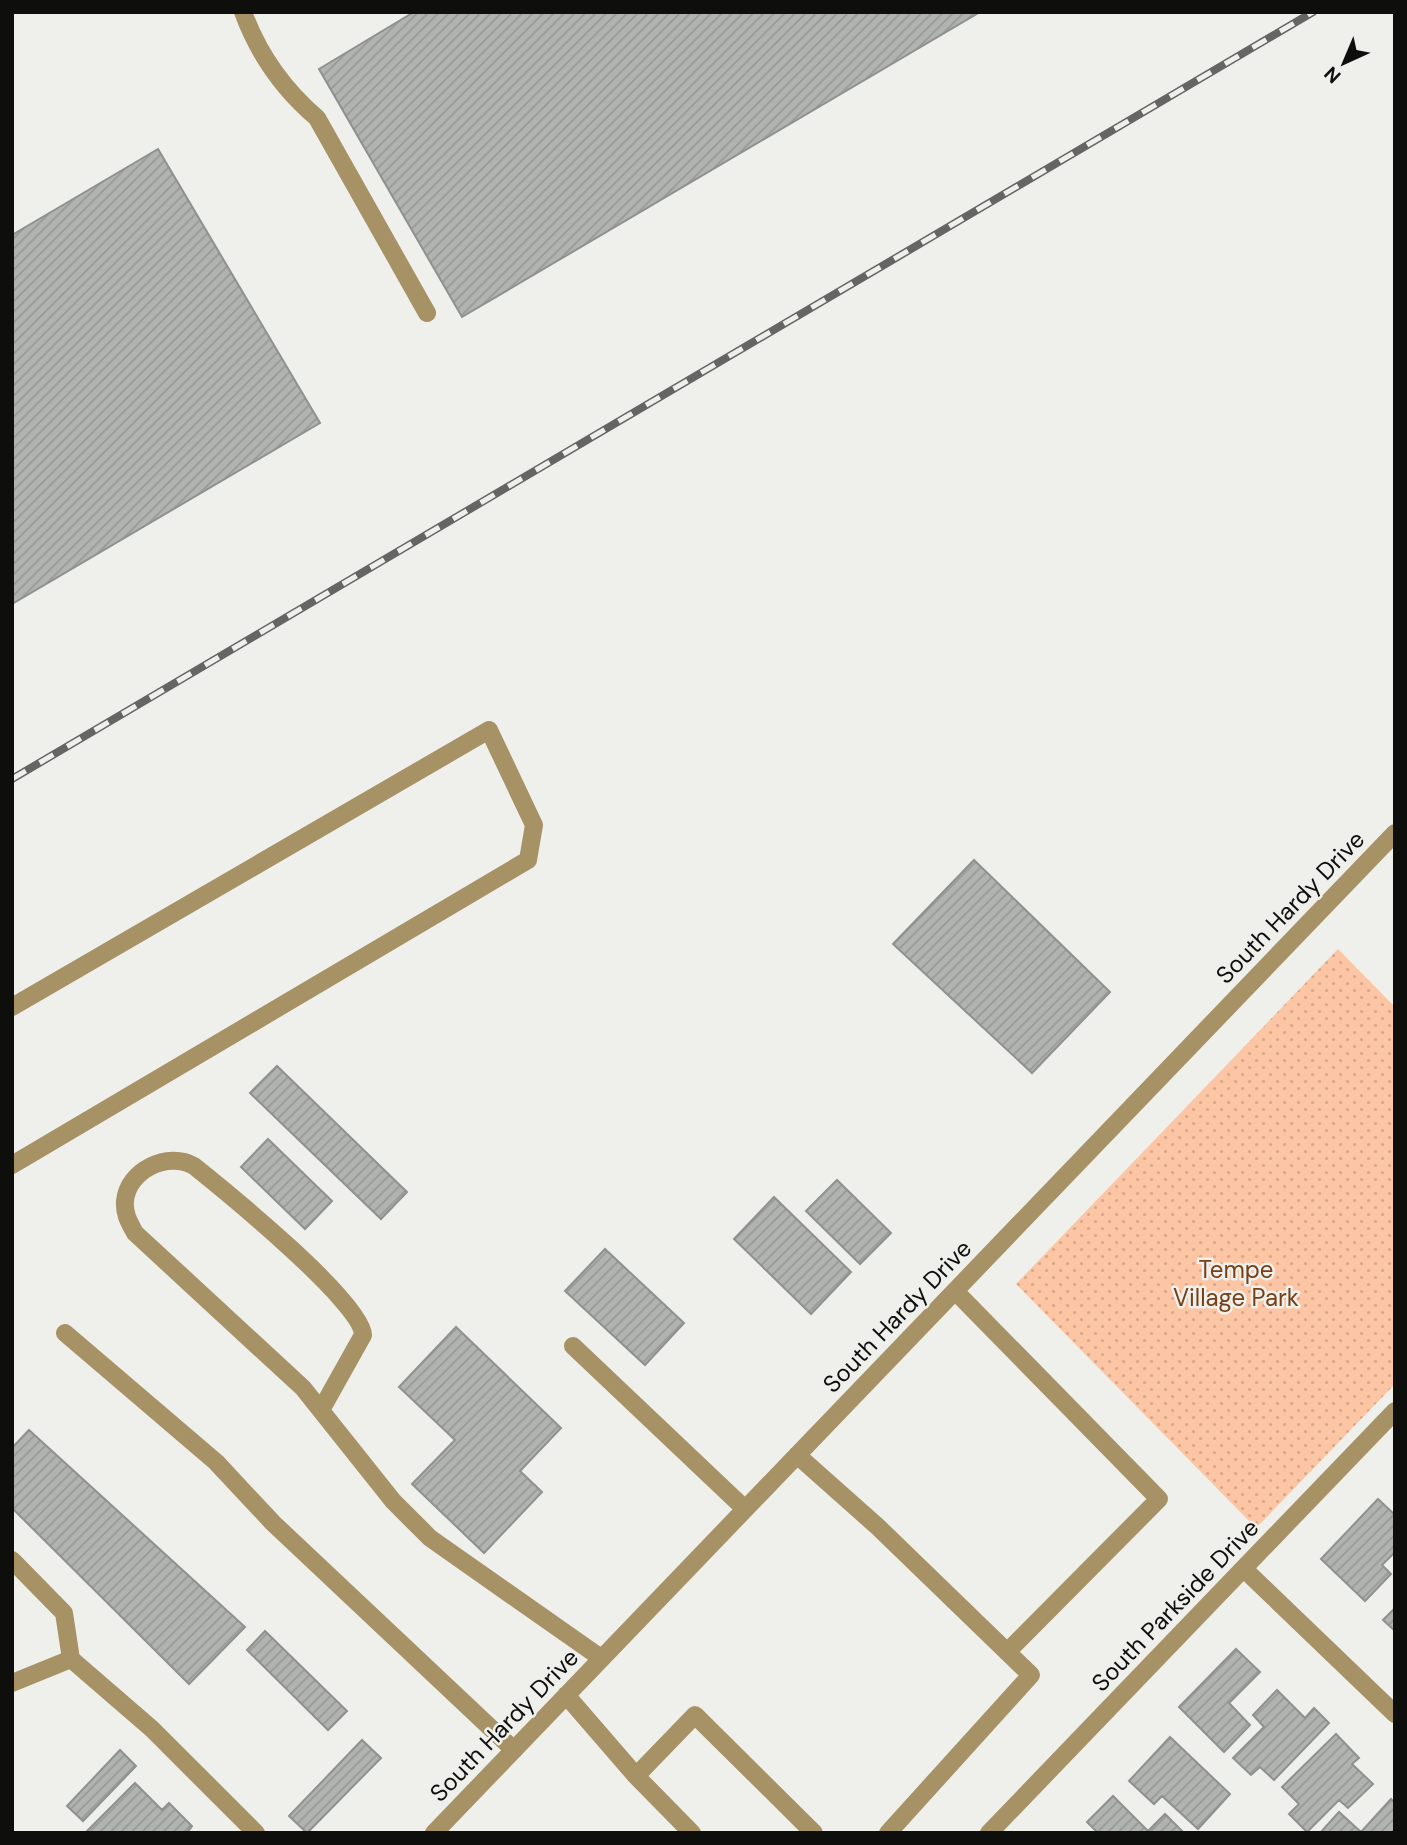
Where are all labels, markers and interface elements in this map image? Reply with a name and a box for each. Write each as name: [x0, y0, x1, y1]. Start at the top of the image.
north arrow: [1309, 28, 1379, 98]
text: N: [1319, 61, 1346, 89]
street label: South Hardy Drive: [1209, 824, 1371, 990]
street label: South Hardy Drive: [816, 1233, 978, 1399]
park label: Tempe Village Park: [1173, 1254, 1299, 1313]
street label: South Parkside Drive: [1085, 1512, 1265, 1698]
street label: South Hardy Drive: [423, 1642, 585, 1808]

